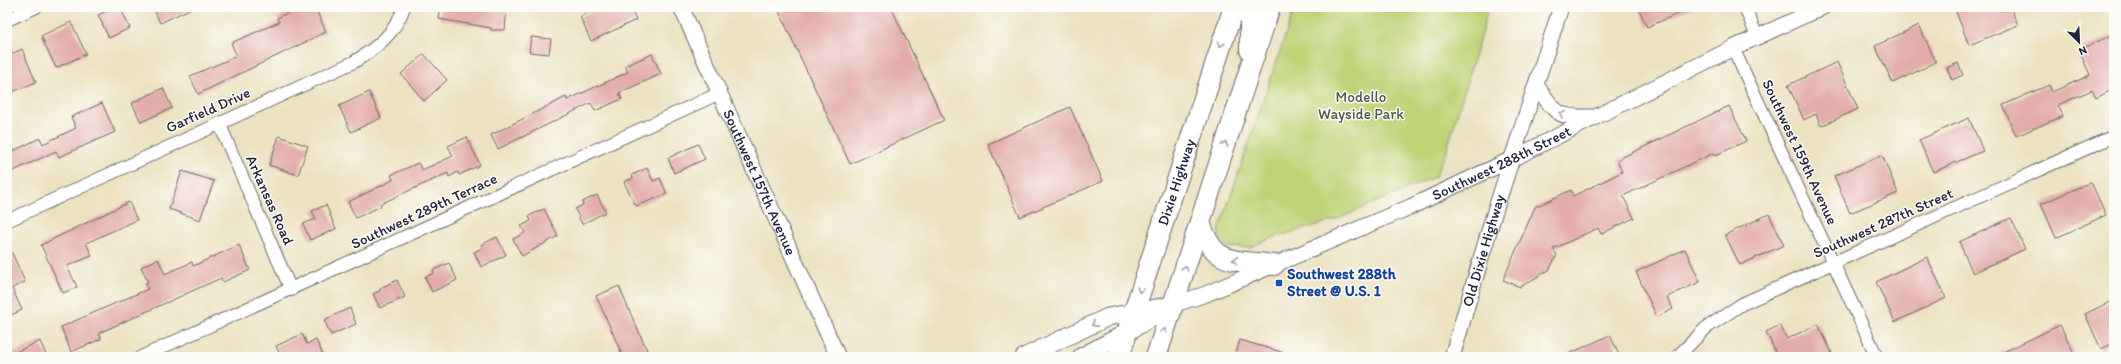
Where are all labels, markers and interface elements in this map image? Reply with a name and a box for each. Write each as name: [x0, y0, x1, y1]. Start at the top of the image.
north arrow: [2059, 22, 2099, 62]
one-way arrow: [1217, 40, 1226, 47]
text: N: [2077, 43, 2089, 58]
street label: Southwest 159th Avenue: [1758, 77, 1842, 227]
street label: Garfield Drive: [163, 83, 253, 137]
park label: Modello Wayside Park: [1318, 88, 1404, 123]
street label: Southwest 157th Avenue: [719, 106, 800, 258]
one-way arrow: [1558, 111, 1566, 118]
street label: Southwest 288th Street: [1429, 122, 1574, 204]
street label: Dixie Highway: [1154, 137, 1199, 228]
one-way arrow: [1220, 141, 1229, 148]
street label: Arkansas Road: [242, 152, 298, 248]
street label: Southwest 289th Terrace: [348, 169, 500, 253]
street label: Southwest 287th Street: [1810, 184, 1956, 262]
street label: Old Dixie Highway: [1458, 192, 1509, 309]
one-way arrow: [1232, 256, 1238, 265]
one-way arrow: [1180, 264, 1189, 271]
place label: Southwest 288th Street @ U.S. 1: [1287, 265, 1397, 300]
marker: Southwest 288th Street @ U.S. 1: [1274, 278, 1284, 288]
one-way arrow: [1136, 286, 1145, 293]
one-way arrow: [1091, 319, 1098, 327]
one-way arrow: [1159, 327, 1168, 334]

